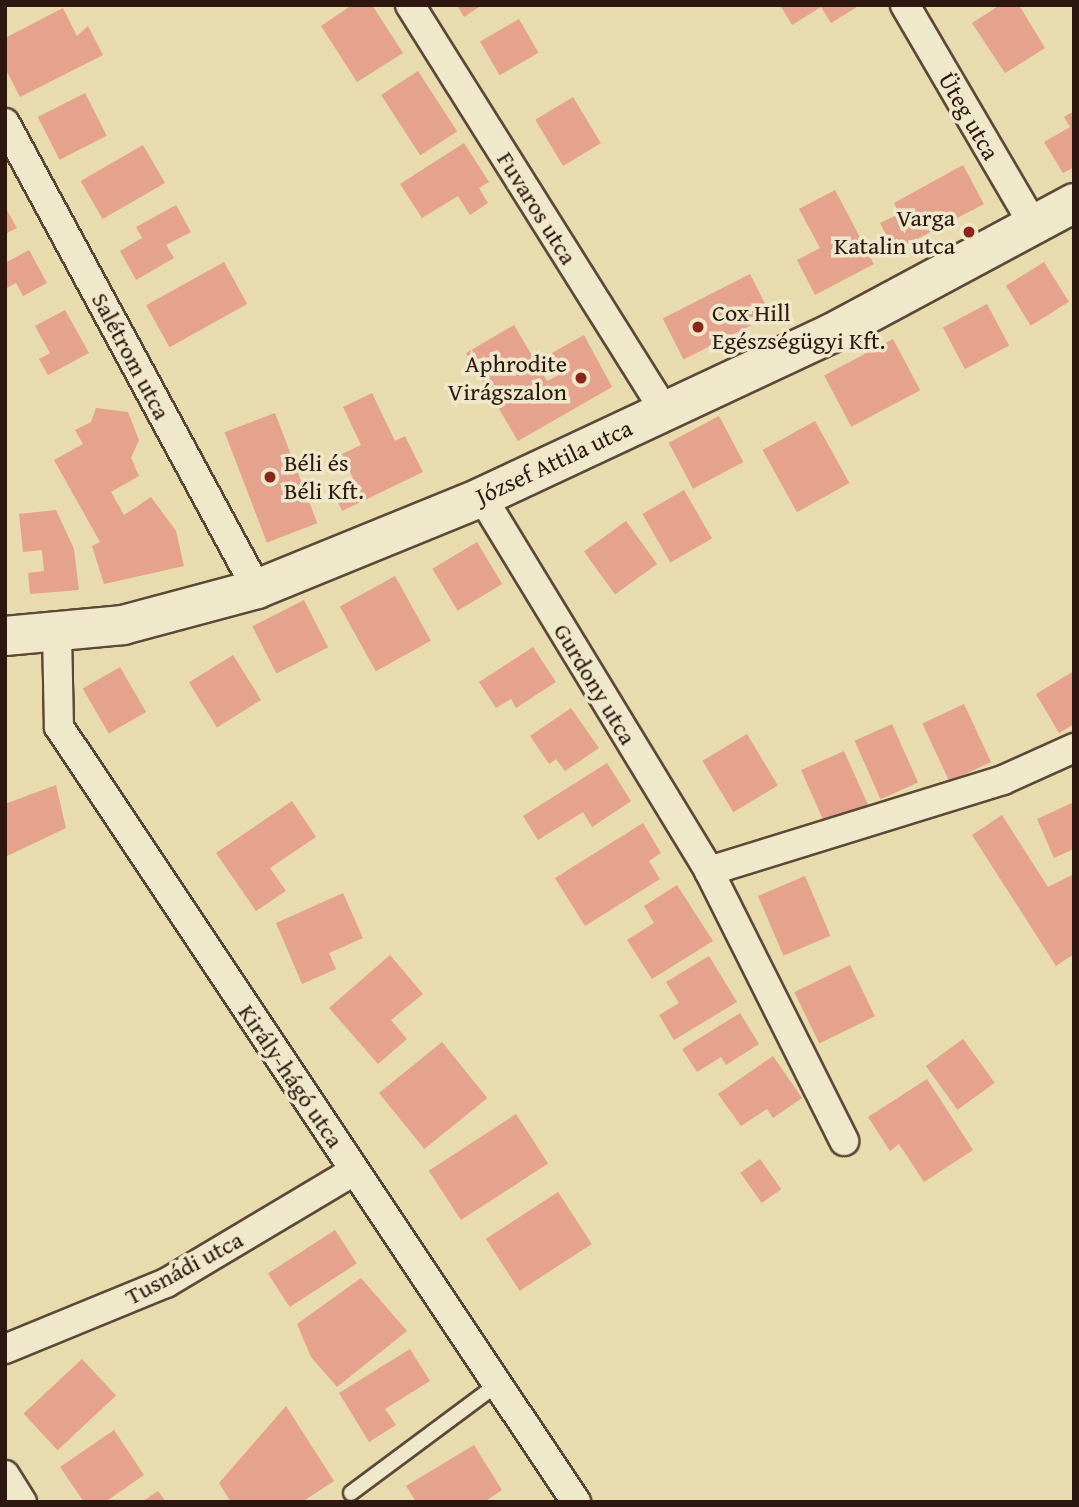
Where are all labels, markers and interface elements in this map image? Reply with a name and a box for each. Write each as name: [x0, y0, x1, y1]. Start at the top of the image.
street label: Üteg utca: [932, 67, 1006, 165]
street label: Fuvaros utca: [491, 146, 583, 270]
place label: Varga Katalin utca: [834, 204, 955, 260]
marker: Varga Katalin utca: [961, 224, 977, 240]
street label: Salétrom utca: [86, 288, 176, 424]
place label: Cox Hill Egészségügyi Kft.: [712, 299, 885, 355]
marker: Cox Hill Egészségügyi Kft.: [690, 319, 706, 335]
place label: Aphrodite Virágszalon: [448, 350, 567, 406]
marker: Aphrodite Virágszalon: [573, 370, 589, 386]
street label: József Attila utca: [471, 413, 637, 511]
place label: Béli és Béli Kft.: [284, 449, 364, 505]
marker: Béli és Béli Kft.: [262, 469, 278, 485]
street label: Gurdony utca: [548, 618, 642, 750]
street label: Király-hágó utca: [232, 999, 350, 1153]
street label: Tusnádi utca: [120, 1225, 248, 1311]

